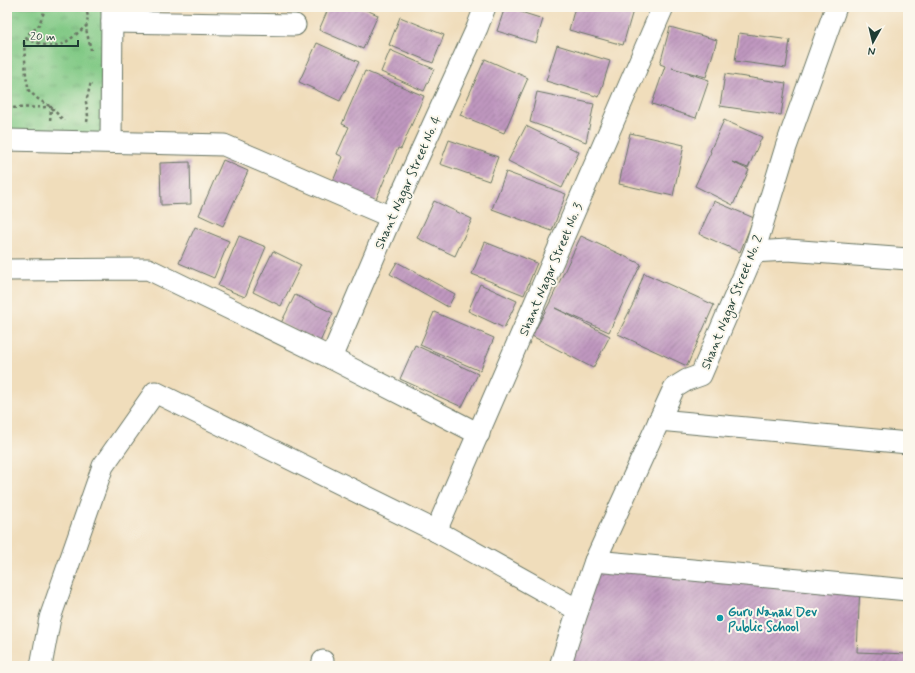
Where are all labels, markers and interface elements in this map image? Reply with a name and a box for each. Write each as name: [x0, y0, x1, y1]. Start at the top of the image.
scale bar: [24, 22, 78, 48]
north arrow: [853, 22, 893, 62]
text: 20 m: [30, 29, 56, 45]
text: N: [867, 43, 876, 58]
street label: Shant Nagar Street No. 4: [371, 113, 447, 253]
street label: Shant Nagar Street No. 3: [516, 200, 588, 339]
street label: Shant Nagar Street No. 2: [698, 232, 768, 373]
place label: Guru Nanak Dev Public School: [728, 604, 818, 636]
marker: Guru Nanak Dev Public School: [715, 613, 725, 623]

